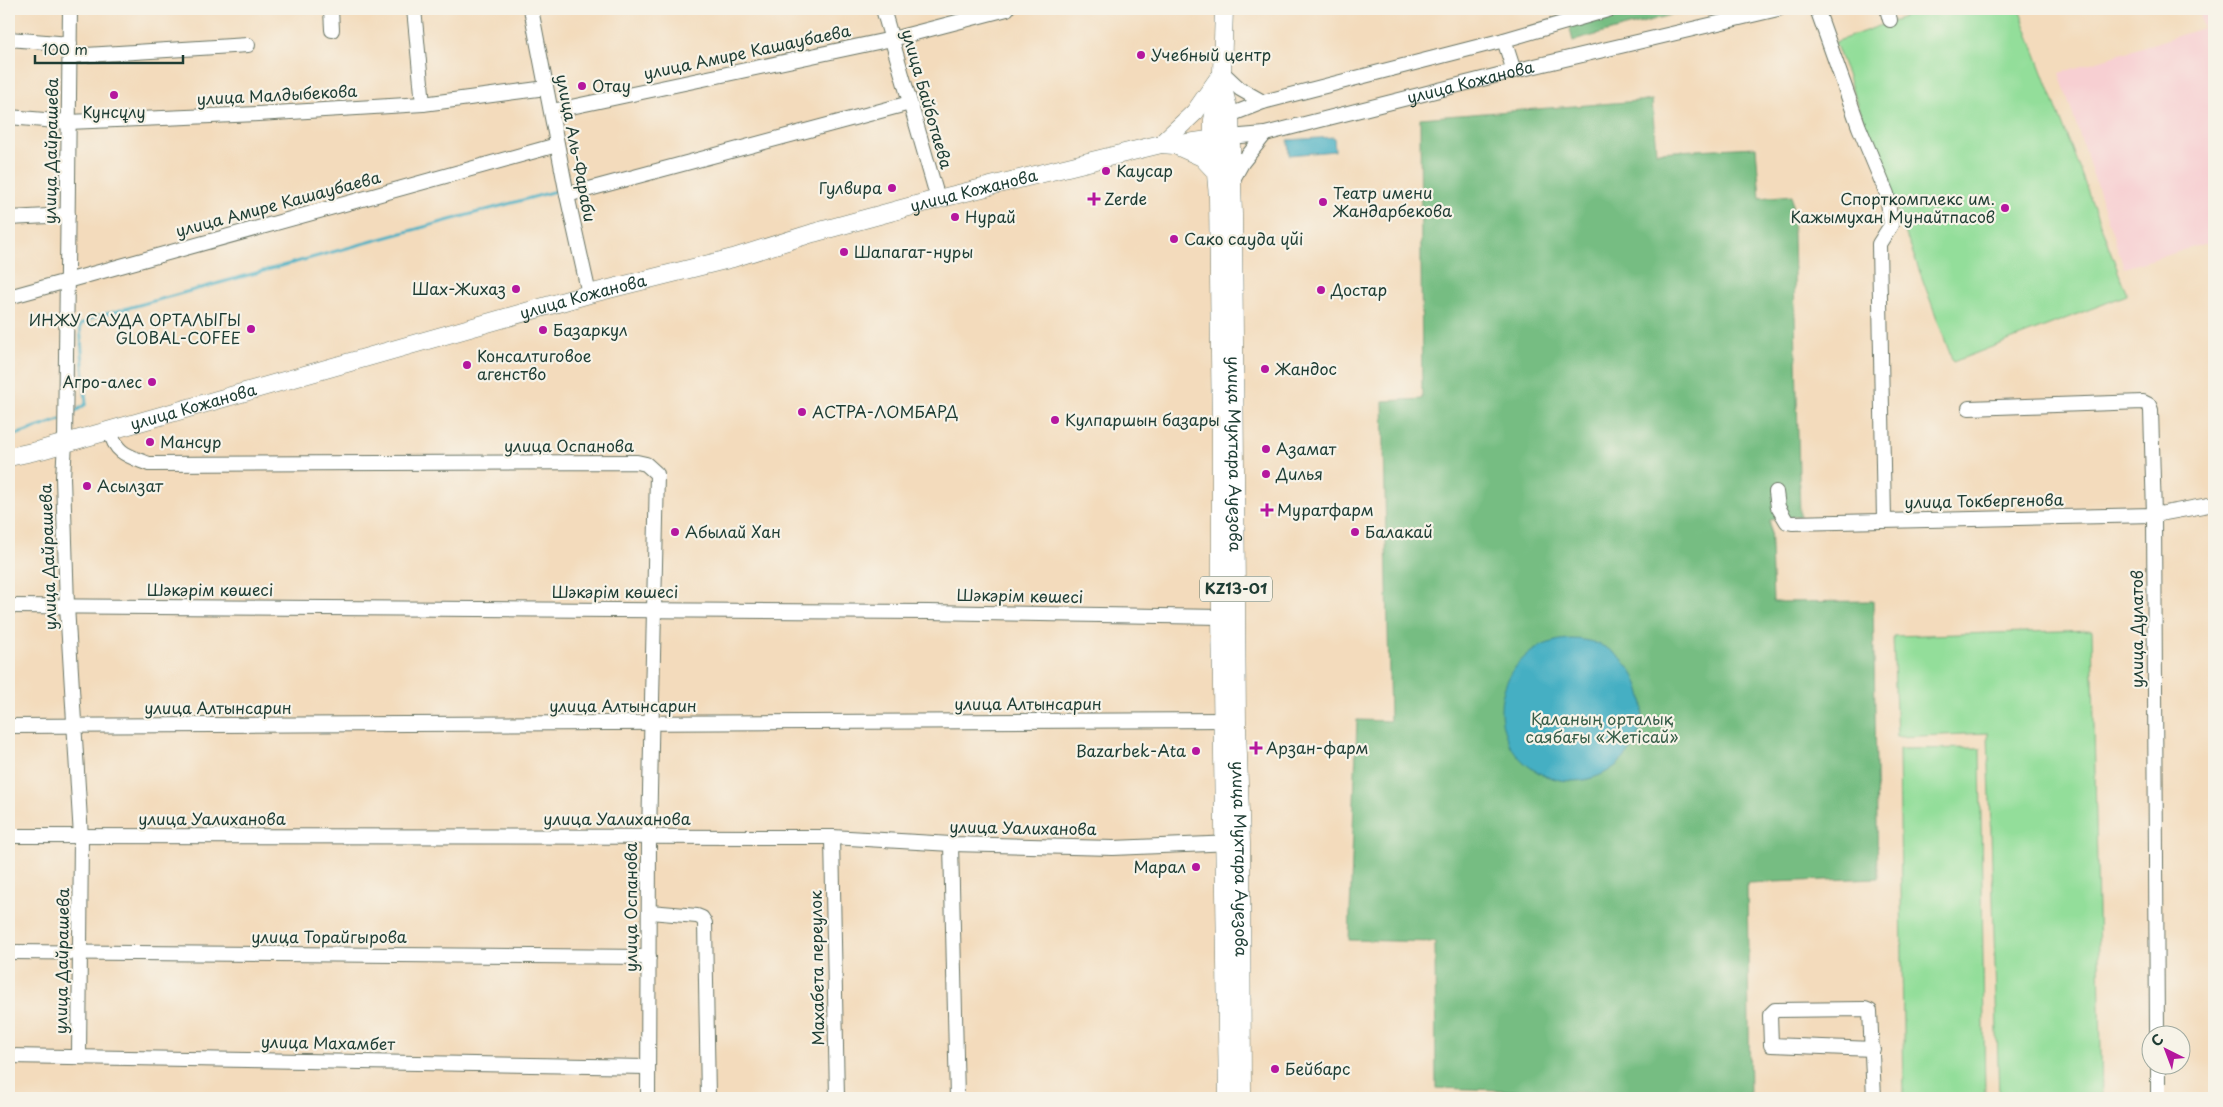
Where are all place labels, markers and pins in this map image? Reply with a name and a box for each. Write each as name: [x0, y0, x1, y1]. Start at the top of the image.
place label: Учебный центр: [1151, 42, 1271, 66]
marker: Учебный центр: [1135, 49, 1147, 61]
place label: Отау: [592, 73, 631, 97]
marker: Отау: [576, 80, 588, 92]
marker: Кунсұлу: [108, 89, 120, 101]
place label: Кунсұлу: [83, 99, 145, 123]
place label: Каусар: [1116, 158, 1173, 182]
marker: Каусар: [1100, 165, 1112, 177]
place label: Гулвира: [819, 175, 882, 199]
place label: Театр имени Жандарбекова: [1333, 180, 1452, 222]
marker: Гулвира: [886, 182, 898, 194]
place label: Zerde: [1104, 186, 1147, 210]
place label: Спорткомплекс им. Кажымухан Мунайтпасов: [1791, 186, 1995, 228]
marker: Zerde: [1088, 193, 1100, 205]
marker: Театр имени Жандарбекова: [1317, 196, 1329, 208]
marker: Спорткомплекс им. Кажымухан Мунайтпасов: [1999, 202, 2011, 214]
place label: Нурай: [965, 204, 1016, 228]
marker: Нурай: [949, 211, 961, 223]
place label: Сако сауда үйі: [1184, 226, 1303, 250]
marker: Сако сауда үйі: [1168, 233, 1180, 245]
place label: Шапагат-нуры: [854, 239, 973, 263]
marker: Шапагат-нуры: [838, 246, 850, 258]
place label: Шах-Жихаз: [412, 276, 506, 300]
place label: Достар: [1330, 277, 1387, 301]
marker: Шах-Жихаз: [510, 283, 522, 295]
marker: Достар: [1315, 284, 1327, 296]
place label: ИНЖУ САУДА ОРТАЛЫГЫ GLOBAL-COFEE: [29, 307, 241, 349]
place label: Базаркул: [553, 317, 628, 341]
marker: ИНЖУ САУДА ОРТАЛЫГЫ GLOBAL-COFEE: [245, 323, 257, 335]
marker: Базаркул: [537, 324, 549, 336]
place label: Консалтиговое агенство: [477, 343, 592, 385]
place label: Жандос: [1275, 356, 1337, 380]
marker: Консалтиговое агенство: [461, 359, 473, 371]
marker: Жандос: [1259, 363, 1271, 375]
place label: Агро-алес: [63, 369, 142, 393]
marker: Агро-алес: [146, 376, 158, 388]
place label: АСТРА-ЛОМБАРД: [812, 399, 959, 423]
marker: АСТРА-ЛОМБАРД: [796, 406, 808, 418]
place label: Кулпаршын базары: [1065, 407, 1220, 431]
marker: Кулпаршын базары: [1049, 414, 1061, 426]
place label: Мансур: [160, 429, 221, 453]
marker: Мансур: [144, 436, 156, 448]
place label: Азамат: [1276, 436, 1337, 460]
marker: Азамат: [1260, 443, 1272, 455]
place label: Дилья: [1275, 461, 1323, 485]
marker: Дилья: [1260, 468, 1272, 480]
place label: Асылзат: [97, 473, 164, 497]
marker: Асылзат: [81, 480, 93, 492]
place label: Муратфарм: [1277, 497, 1374, 521]
marker: Муратфарм: [1261, 504, 1273, 516]
place label: Абылай Хан: [685, 519, 781, 543]
place label: Балакай: [1365, 519, 1433, 543]
marker: Абылай Хан: [669, 526, 681, 538]
marker: Балакай: [1349, 526, 1361, 538]
place label: Арзан-фарм: [1266, 735, 1369, 759]
place label: Bazarbek-Ata: [1076, 738, 1186, 762]
marker: Арзан-фарм: [1250, 742, 1262, 754]
marker: Bazarbek-Ata: [1190, 745, 1202, 757]
place label: Марал: [1133, 854, 1186, 878]
marker: Марал: [1190, 861, 1202, 873]
place label: Бейбарс: [1285, 1056, 1350, 1080]
marker: Бейбарс: [1269, 1063, 1281, 1075]

